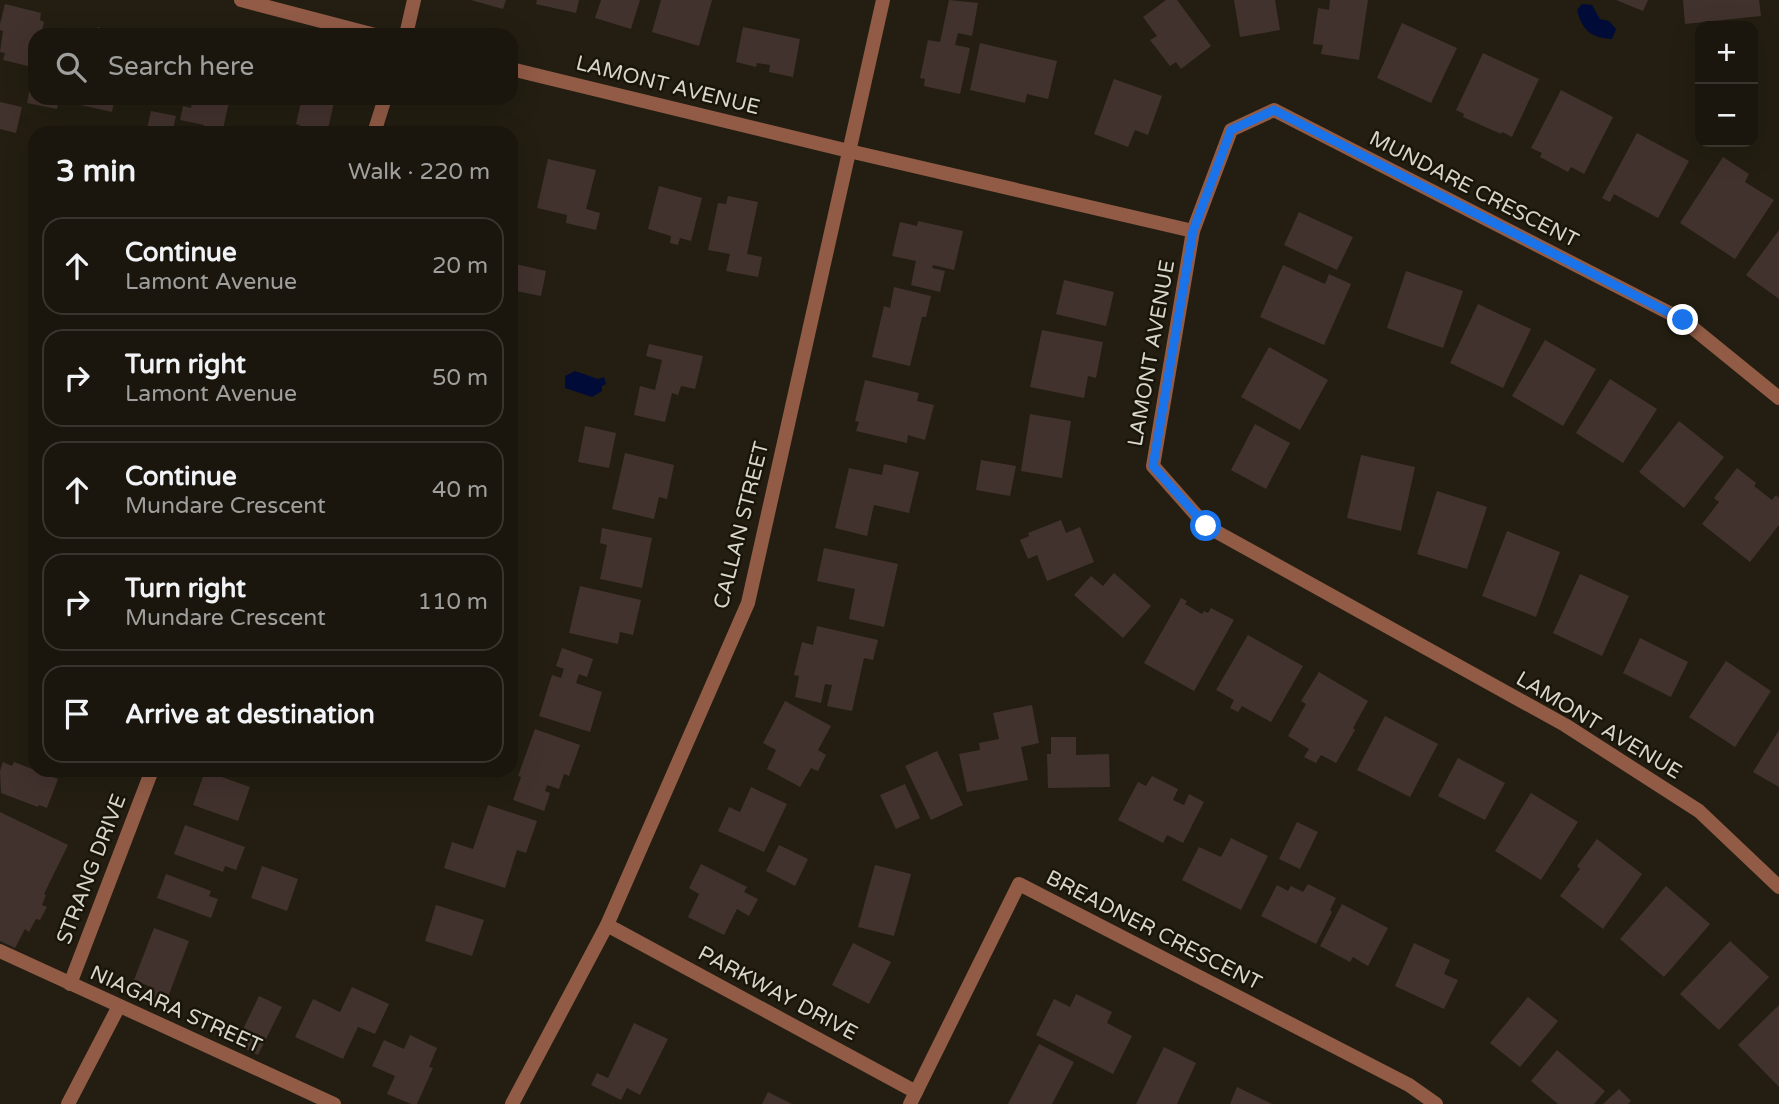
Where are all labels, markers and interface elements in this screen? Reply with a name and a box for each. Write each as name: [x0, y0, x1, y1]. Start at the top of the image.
map controls: [1695, 21, 1758, 147]
button: +: [1695, 21, 1758, 84]
search box: [28, 28, 518, 105]
icon: search: [52, 48, 90, 86]
text: Search here: [108, 51, 254, 82]
street label: LAMONT AVENUE: [573, 51, 762, 120]
button: −: [1695, 84, 1758, 147]
street label: MUNDARE CRESCENT: [1365, 126, 1583, 253]
text: 3 min: [56, 153, 136, 190]
text: Walk · 220 m: [348, 158, 490, 186]
text: Continue: [125, 237, 237, 268]
icon: ahead: [58, 247, 96, 285]
text: 20 m: [432, 252, 488, 280]
street label: LAMONT AVENUE: [1123, 258, 1180, 448]
text: Lamont Avenue: [125, 268, 297, 296]
route end: [1667, 304, 1698, 335]
text: Turn right: [125, 349, 246, 380]
icon: right: [58, 359, 96, 397]
text: 50 m: [432, 364, 488, 392]
text: Lamont Avenue: [125, 380, 297, 408]
street label: CALLAN STREET: [709, 439, 774, 611]
text: Continue: [125, 461, 237, 492]
icon: ahead: [58, 471, 96, 509]
text: 40 m: [432, 476, 488, 504]
text: Mundare Crescent: [125, 492, 326, 520]
route start: [1190, 510, 1221, 541]
text: Turn right: [125, 573, 246, 604]
icon: right: [58, 583, 96, 621]
text: 110 m: [418, 588, 488, 616]
text: Mundare Crescent: [125, 604, 326, 632]
street label: LAMONT AVENUE: [1511, 666, 1686, 785]
icon: arrive: [58, 695, 96, 733]
text: Arrive at destination: [125, 699, 375, 730]
street label: STRANG DRIVE: [51, 791, 132, 948]
street label: BREADNER CRESCENT: [1042, 865, 1266, 996]
street label: PARKWAY DRIVE: [694, 941, 862, 1046]
street label: NIAGARA STREET: [86, 960, 266, 1059]

